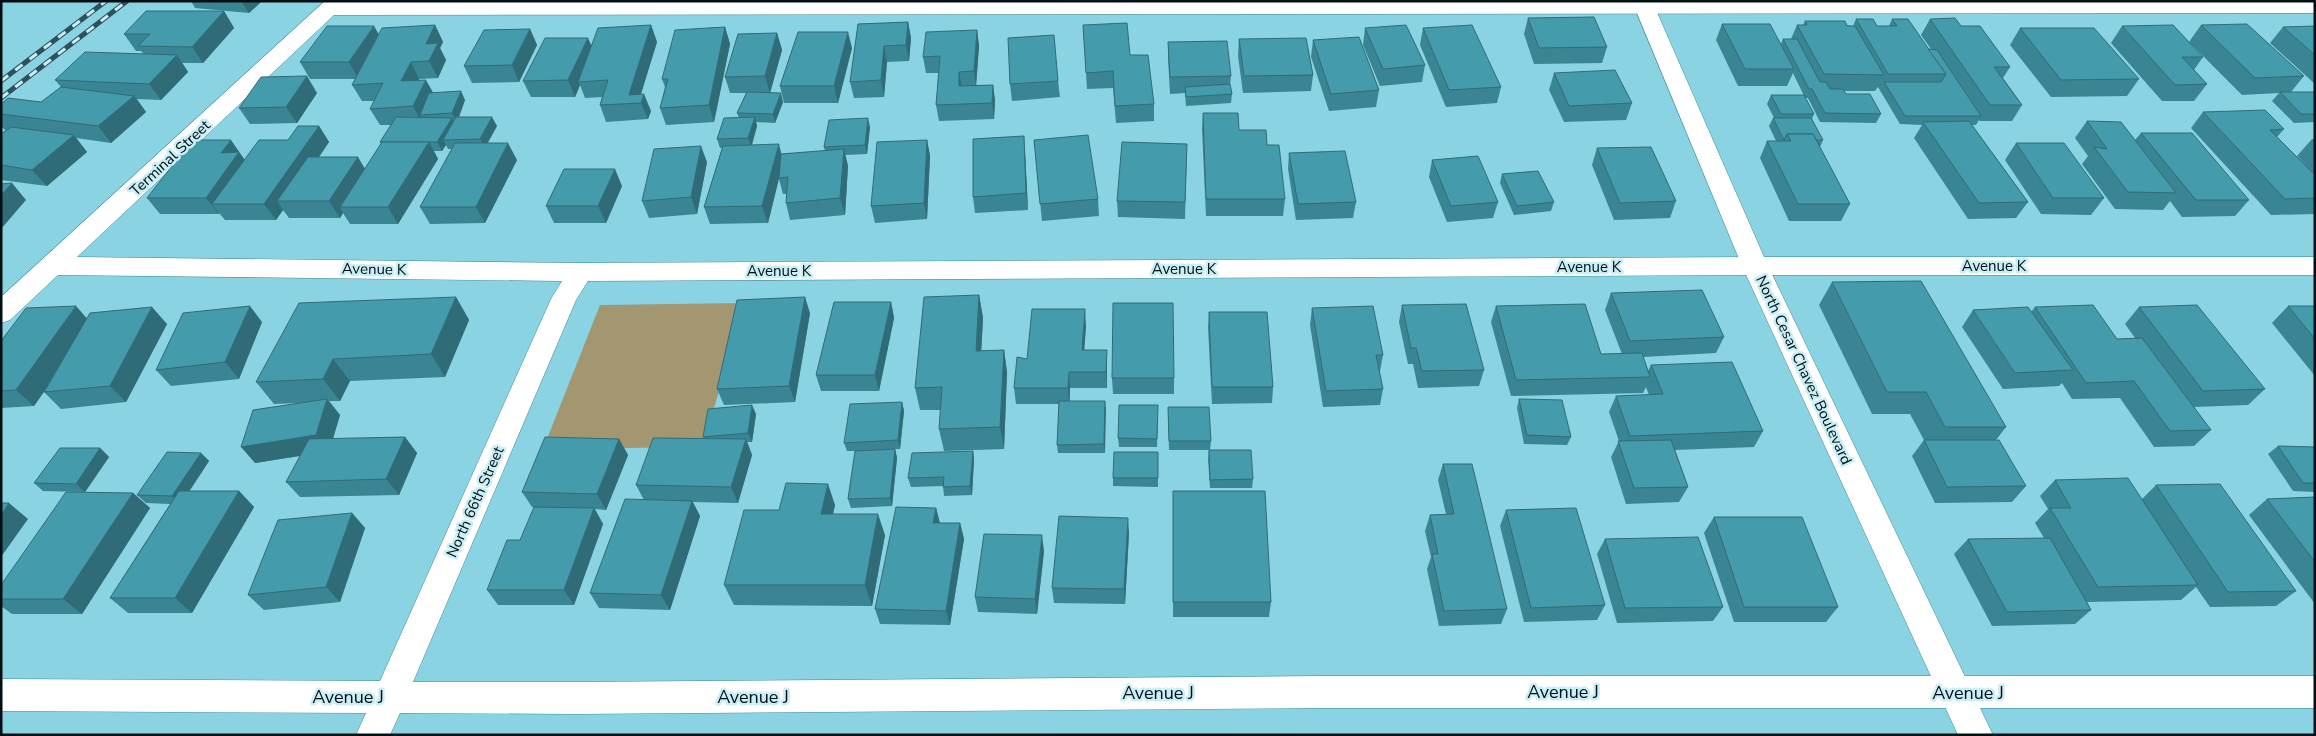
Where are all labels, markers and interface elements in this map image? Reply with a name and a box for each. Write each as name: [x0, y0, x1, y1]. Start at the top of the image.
street label: Terminal Street: [125, 115, 215, 201]
street label: Avenue K: [1962, 256, 2027, 276]
street label: Avenue K: [1557, 257, 1622, 277]
street label: Avenue K: [342, 258, 407, 280]
street label: Avenue K: [1152, 259, 1217, 279]
street label: Avenue K: [747, 261, 812, 281]
street label: North Cesar Chavez Boulevard: [1751, 272, 1857, 468]
street label: North 66th Street: [442, 443, 509, 561]
street label: Avenue J: [1527, 680, 1599, 704]
street label: Avenue J: [1122, 681, 1194, 705]
street label: Avenue J: [1932, 681, 2004, 705]
street label: Avenue J: [312, 685, 384, 709]
street label: Avenue J: [717, 685, 789, 709]

